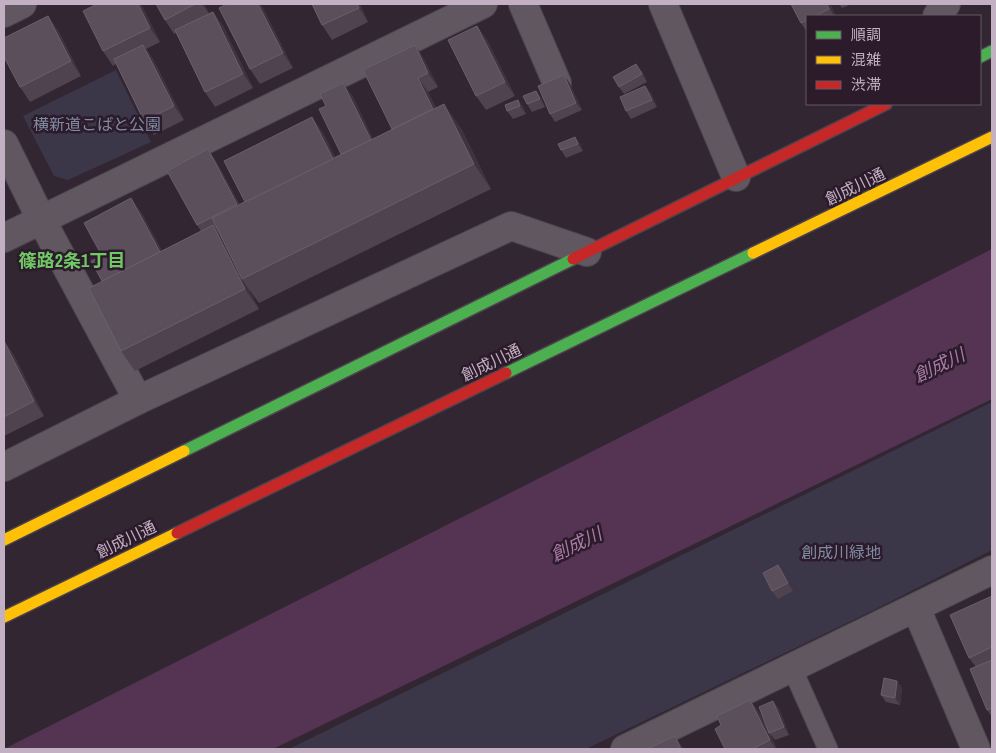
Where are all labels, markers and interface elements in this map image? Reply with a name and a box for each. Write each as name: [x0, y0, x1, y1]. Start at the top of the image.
legend: [806, 15, 981, 105]
text: 順調: [851, 24, 881, 45]
text: 混雑: [851, 49, 881, 70]
text: 渋滞: [851, 74, 881, 95]
park label: 横新道こばと公園: [33, 113, 161, 135]
street label: 創成川通: [821, 162, 889, 210]
district label: 篠路2条1丁目: [19, 248, 125, 273]
street label: 創成川通: [457, 338, 525, 386]
water label: 創成川: [909, 341, 971, 388]
street label: 創成川通: [92, 515, 160, 563]
water label: 創成川: [546, 520, 608, 567]
park label: 創成川緑地: [801, 541, 881, 563]

